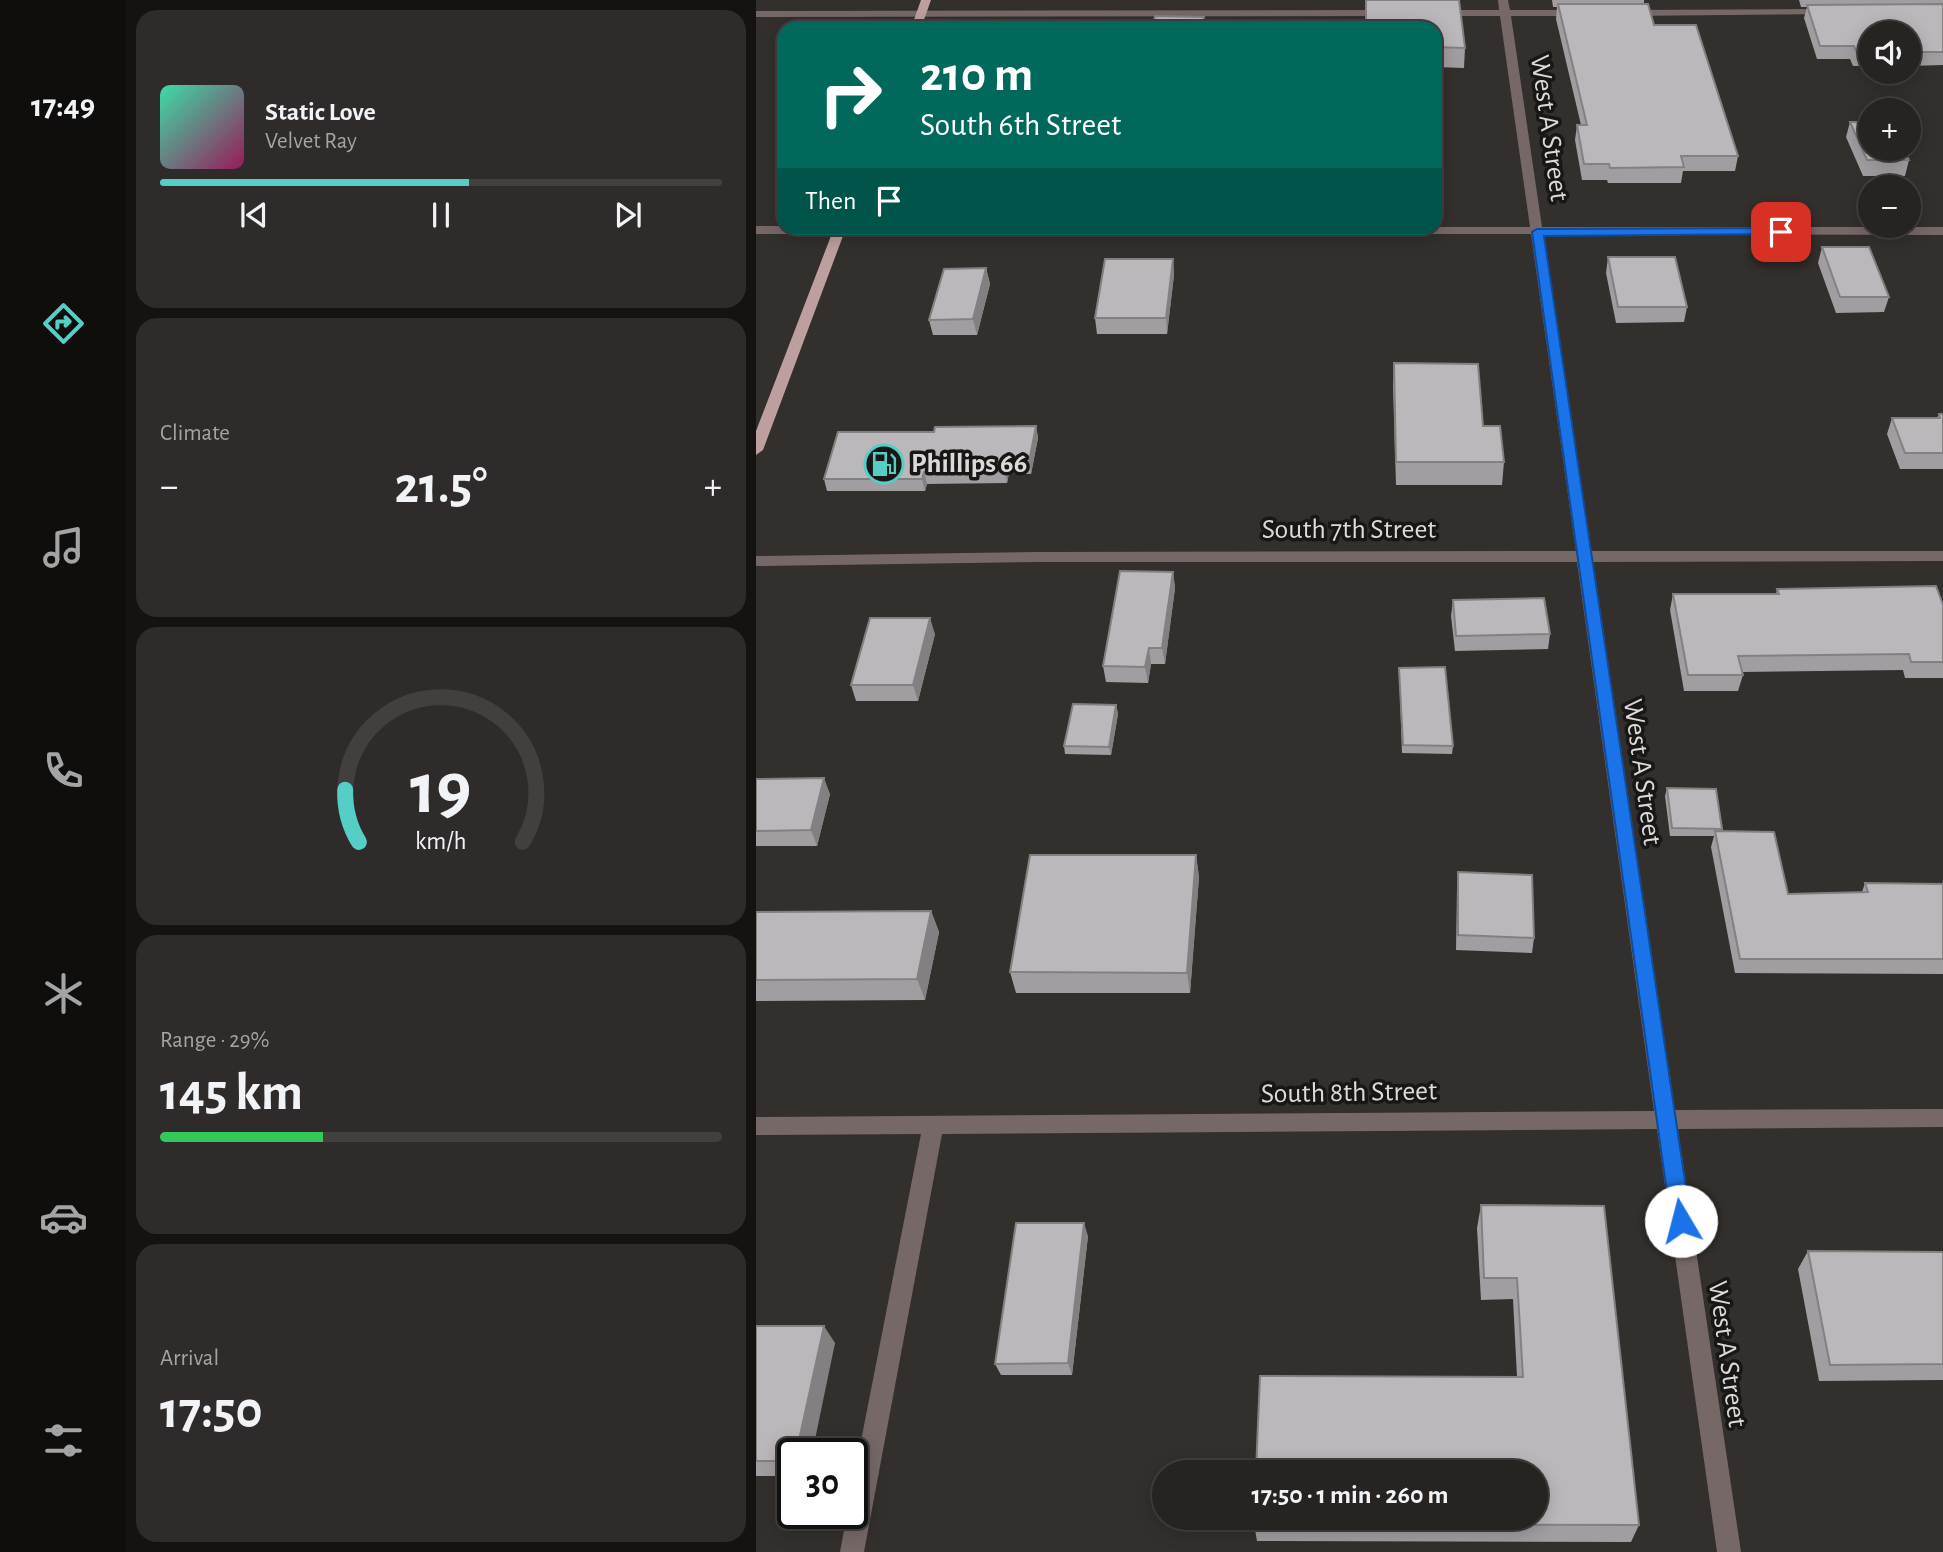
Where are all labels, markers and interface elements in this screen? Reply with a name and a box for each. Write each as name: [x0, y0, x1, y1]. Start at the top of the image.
map controls: [1858, 21, 1921, 238]
button: sound: [1858, 21, 1921, 84]
icon: right: [805, 49, 896, 140]
text: 210 m: [920, 51, 1033, 100]
street label: West A Street: [1525, 53, 1573, 203]
text: 17:49: [31, 90, 95, 122]
button: +: [1858, 98, 1921, 161]
text: Static Love: [265, 99, 376, 125]
text: South 6th Street: [920, 109, 1121, 141]
text: Velvet Ray: [265, 130, 357, 153]
button: −: [1858, 175, 1921, 238]
icon: arrive: [870, 182, 908, 220]
text: Then: [805, 188, 856, 214]
icon: previous: [235, 196, 273, 234]
icon: pause: [422, 196, 460, 234]
icon: next: [609, 196, 647, 234]
pin: [1751, 202, 1811, 262]
icon: arrive: [1762, 213, 1800, 251]
icon: directions: [39, 299, 88, 348]
text: Climate: [160, 422, 230, 445]
fuel station icon: Phillips 66: [863, 443, 905, 485]
place label: Phillips 66: [911, 450, 1027, 478]
text: 21.5°: [395, 460, 487, 512]
text: −: [160, 468, 178, 506]
text: +: [704, 468, 722, 506]
street label: South 7th Street: [1262, 516, 1436, 544]
icon: music: [39, 523, 88, 572]
street label: West A Street: [1618, 697, 1666, 847]
icon: phone: [39, 746, 88, 795]
text: 19: [410, 754, 472, 827]
text: km/h: [415, 829, 467, 854]
icon: climate: [39, 969, 88, 1018]
text: Range · 29%: [160, 1029, 269, 1052]
text: 145 km: [160, 1067, 303, 1119]
street label: South 8th Street: [1261, 1077, 1437, 1109]
position arrow: [1644, 1184, 1718, 1258]
icon: car: [39, 1193, 88, 1242]
street label: West A Street: [1703, 1279, 1751, 1429]
text: Arrival: [160, 1347, 219, 1370]
text: 17:50: [160, 1385, 263, 1437]
icon: filters: [39, 1416, 88, 1465]
speed limit sign: 30: [777, 1438, 868, 1529]
text: 17:50 · 1 min · 260 m: [1251, 1482, 1449, 1508]

